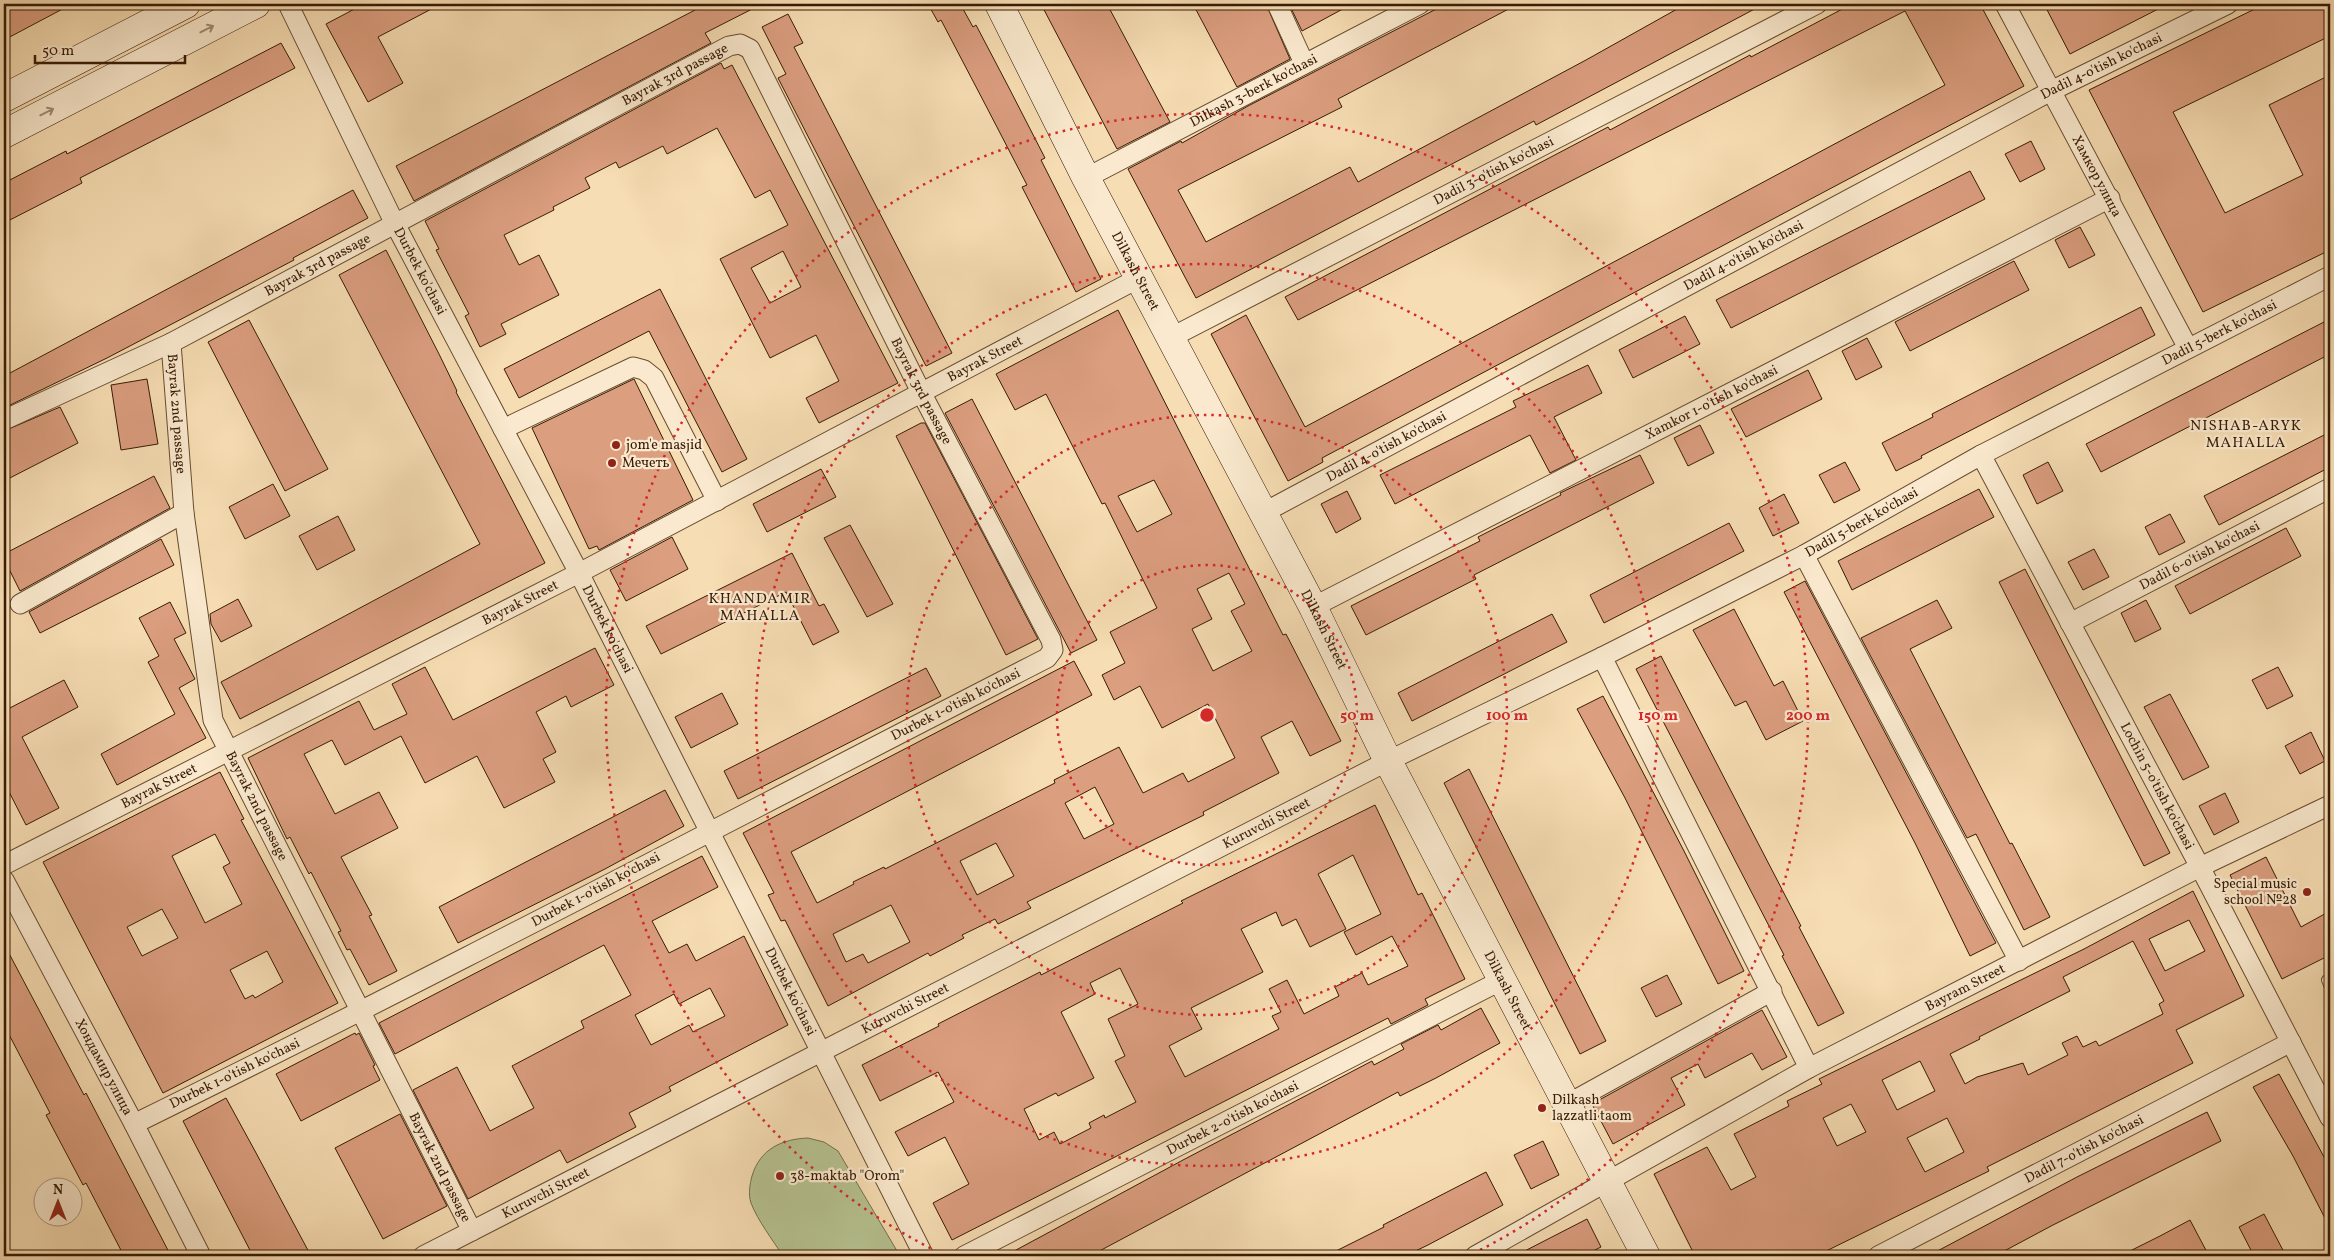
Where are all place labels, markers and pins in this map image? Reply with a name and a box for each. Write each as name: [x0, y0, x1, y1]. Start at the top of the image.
place label: jom'e masjid: [626, 436, 702, 455]
marker: jom'e masjid: [610, 439, 622, 451]
place label: Мечеть: [622, 454, 670, 473]
marker: Мечеть: [606, 457, 618, 469]
centre of rings: [1198, 706, 1216, 724]
place label: Special music school №28: [2213, 875, 2297, 910]
marker: Special music school №28: [2301, 886, 2313, 898]
place label: Dilkash lazzatli taom: [1552, 1091, 1632, 1126]
marker: Dilkash lazzatli taom: [1536, 1102, 1548, 1114]
place label: 38-maktab "Orom": [790, 1167, 904, 1186]
marker: 38-maktab "Orom": [774, 1170, 786, 1182]

